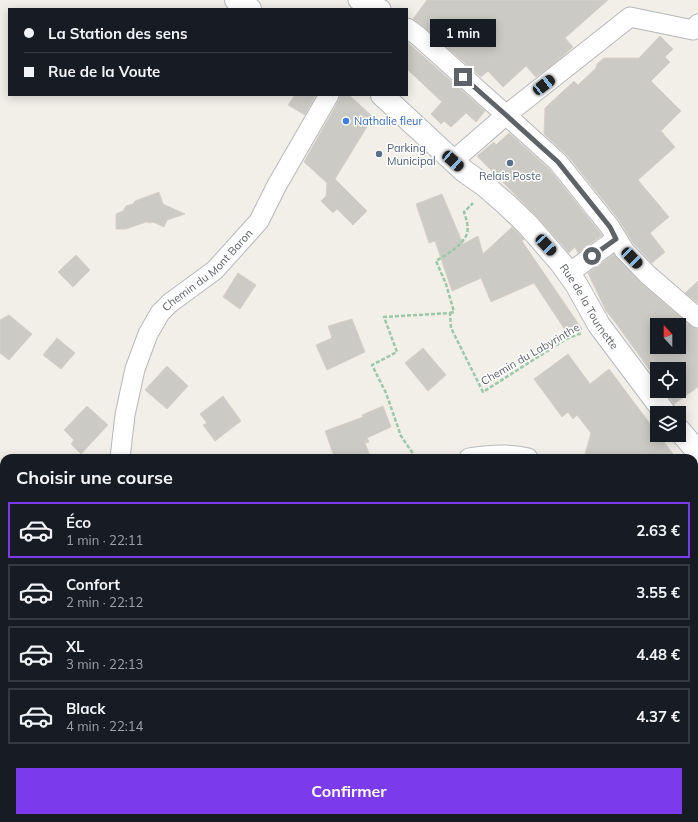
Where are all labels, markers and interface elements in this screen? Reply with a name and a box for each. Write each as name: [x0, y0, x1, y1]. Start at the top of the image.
callout: 1 min: [430, 19, 496, 47]
text: La Station des sens: [48, 24, 187, 43]
text: 1 min: [446, 25, 480, 41]
text: Rue de la Voute: [48, 62, 160, 81]
route end: [454, 68, 472, 86]
car: [531, 73, 557, 97]
place label: Nathalie fleur: [354, 114, 422, 128]
marker: Nathalie fleur: [341, 116, 351, 126]
place label: Parking Municipal: [387, 141, 436, 168]
marker: Parking Municipal: [374, 149, 384, 159]
car: [440, 149, 466, 173]
marker: Relais Poste: [505, 158, 515, 168]
place label: Relais Poste: [479, 169, 541, 183]
street label: Chemin du Mont Baron: [159, 226, 255, 314]
car: [533, 232, 559, 258]
car: [619, 245, 645, 271]
route start: [583, 247, 601, 265]
street label: Rue de la Tournette: [557, 261, 622, 352]
north arrow: [650, 318, 686, 354]
map controls: [650, 318, 686, 442]
street label: Chemin du Labyrinthe: [478, 320, 582, 388]
button: locate: [650, 362, 686, 398]
button: layers: [650, 406, 686, 442]
text: Choisir une course: [16, 466, 173, 489]
icon: car: [18, 512, 54, 548]
text: Éco: [66, 513, 91, 532]
text: 2.63 €: [636, 521, 680, 540]
text: 1 min · 22:11: [66, 532, 143, 548]
icon: car: [18, 574, 54, 610]
text: Confort: [66, 575, 120, 594]
text: 3.55 €: [636, 583, 680, 602]
text: 2 min · 22:12: [66, 594, 143, 610]
icon: car: [18, 636, 54, 672]
text: XL: [66, 637, 84, 656]
text: 4.48 €: [636, 645, 680, 664]
text: 3 min · 22:13: [66, 656, 143, 672]
icon: car: [18, 698, 54, 734]
text: Black: [66, 699, 105, 718]
text: 4.37 €: [636, 707, 680, 726]
text: 4 min · 22:14: [66, 718, 143, 734]
button: Confirmer: [16, 768, 682, 814]

